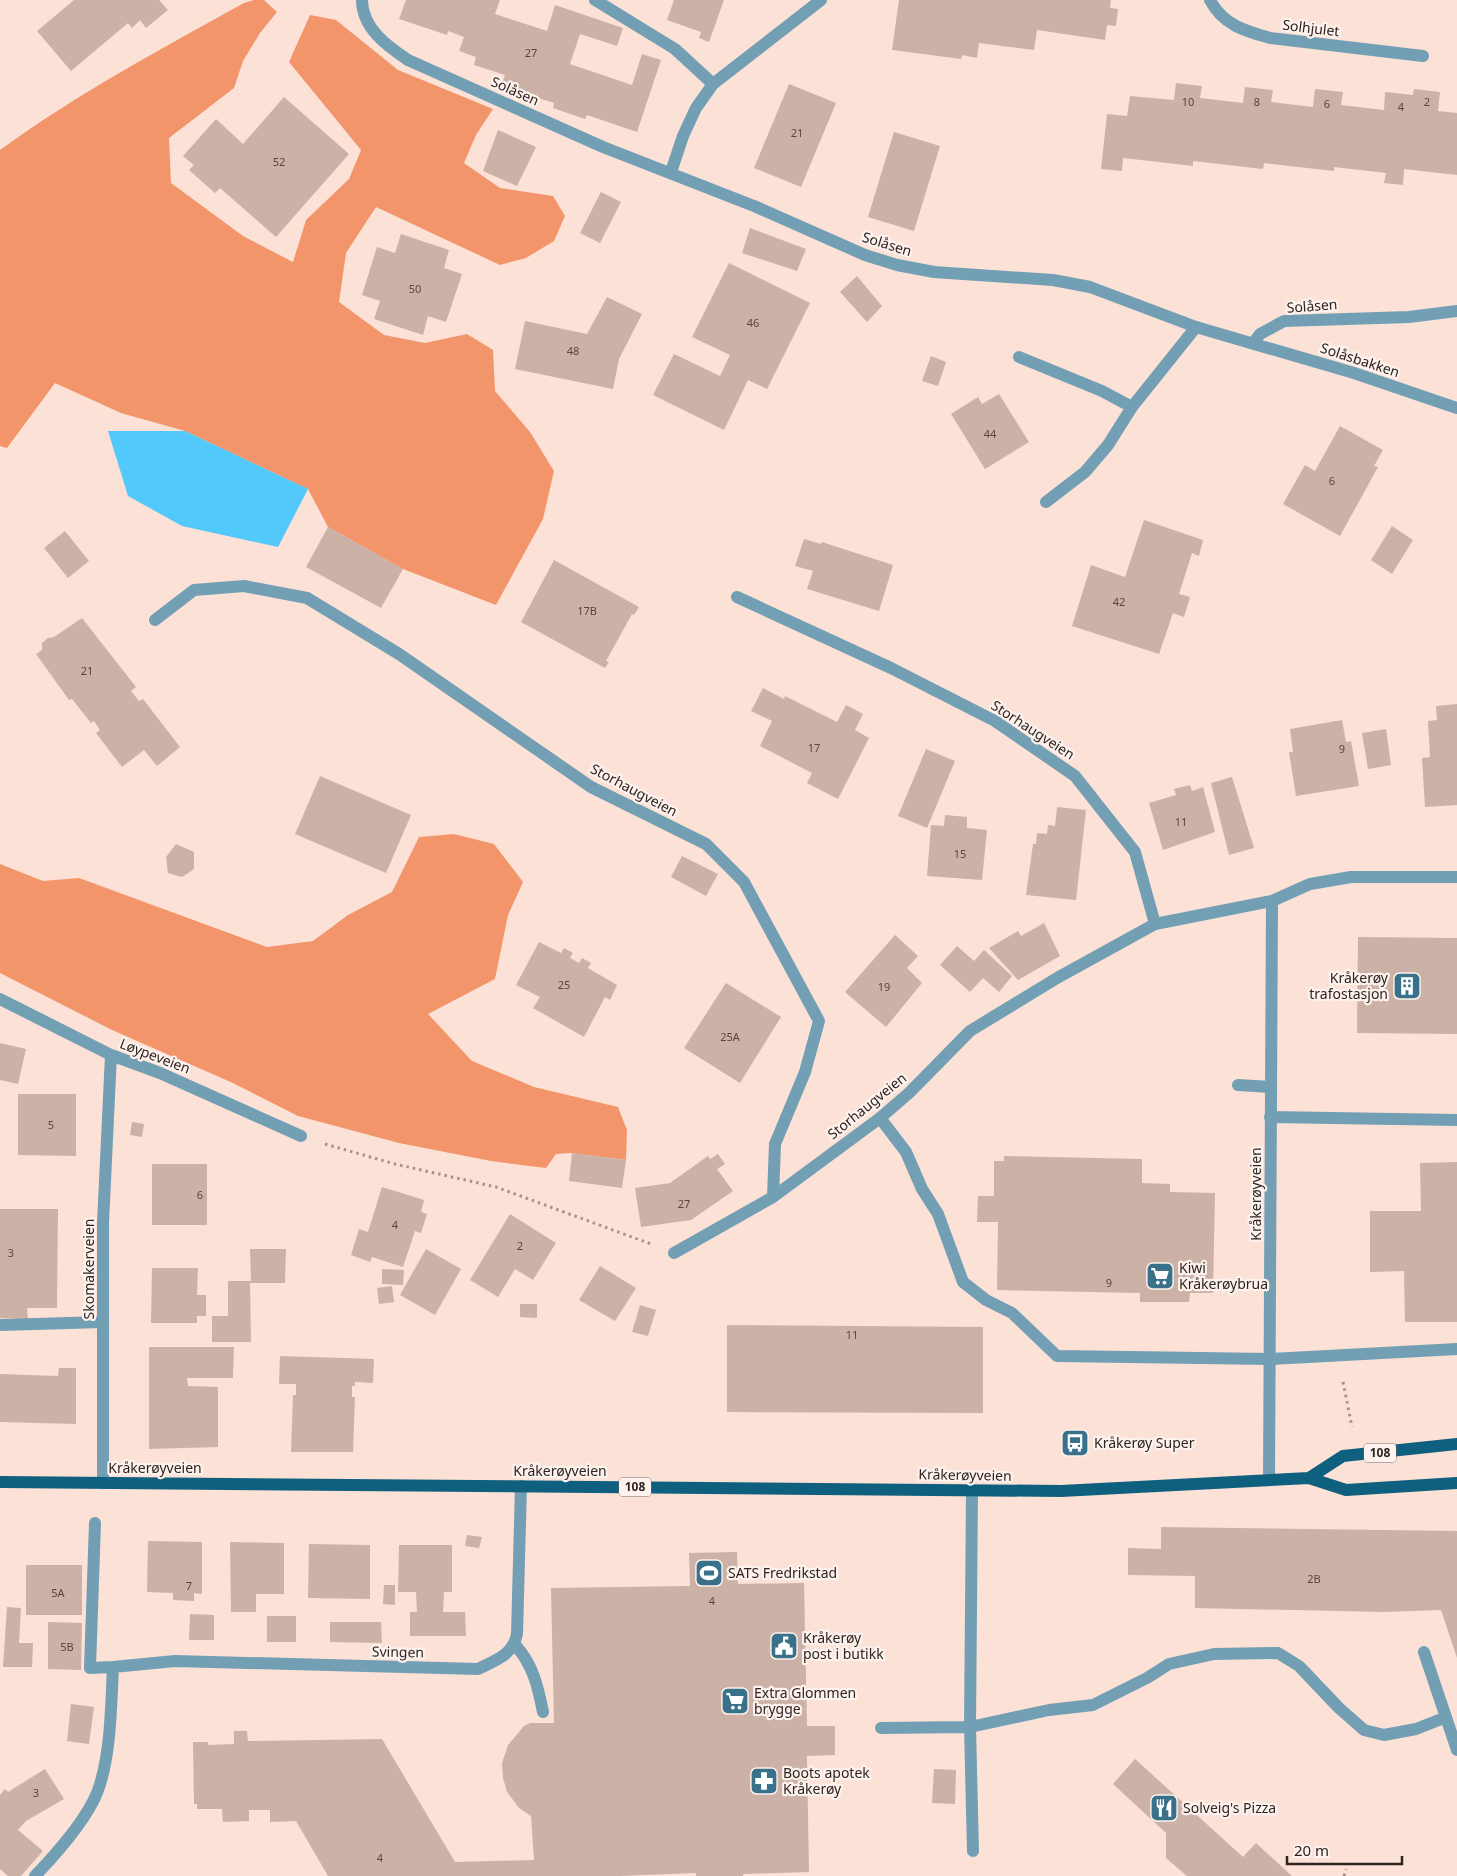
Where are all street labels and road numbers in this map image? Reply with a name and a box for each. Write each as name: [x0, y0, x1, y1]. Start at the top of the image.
street label: Solhjulet: [1281, 15, 1341, 40]
street label: Solåsen: [488, 72, 542, 110]
street label: Solåsen: [860, 227, 914, 260]
street label: Solåsen: [1286, 294, 1338, 317]
street label: Solåsbakken: [1318, 338, 1402, 381]
street label: Storhaugveien: [988, 695, 1079, 764]
street label: Storhaugveien: [587, 759, 681, 820]
street label: Løypeveien: [117, 1033, 193, 1078]
street label: Storhaugveien: [823, 1068, 910, 1143]
street label: Kråkerøyveien: [1246, 1147, 1265, 1241]
street label: Skomakerveien: [79, 1219, 98, 1319]
road number: 108: [1364, 1444, 1396, 1462]
street label: Kråkerøyveien: [108, 1458, 202, 1477]
street label: Kråkerøyveien: [513, 1461, 607, 1480]
street label: Kråkerøyveien: [918, 1464, 1012, 1485]
road number: 108: [619, 1478, 651, 1496]
street label: Svingen: [372, 1642, 424, 1661]

